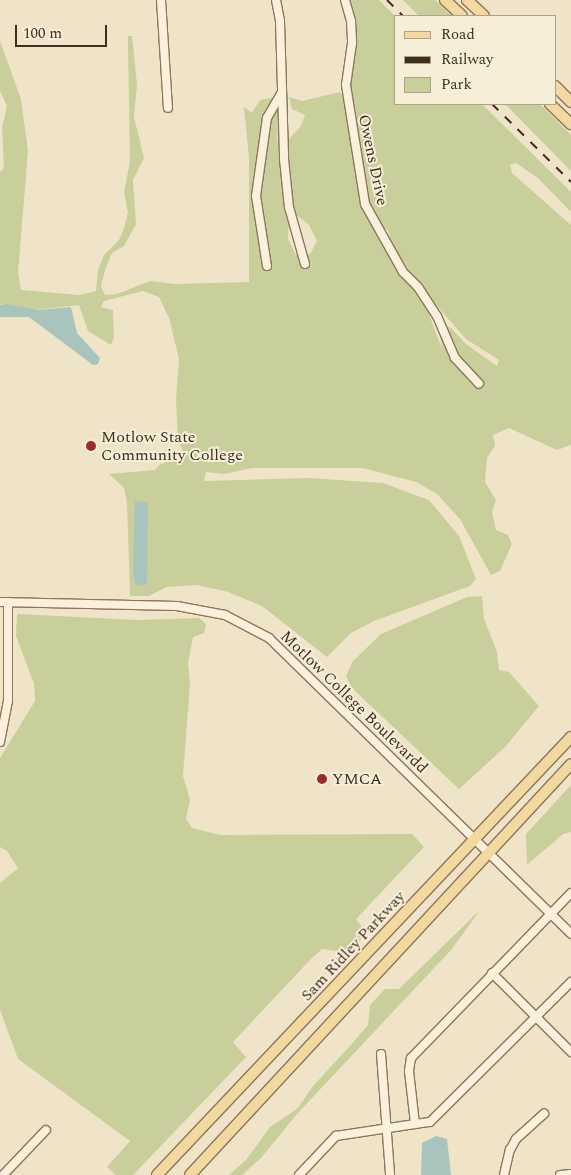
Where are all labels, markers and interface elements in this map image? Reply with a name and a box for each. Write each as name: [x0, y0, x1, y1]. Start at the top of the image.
scale bar: [18, 15, 110, 47]
legend: [394, 15, 556, 105]
text: 100 m: [23, 22, 62, 45]
text: Road: [441, 23, 475, 46]
text: Railway: [441, 48, 493, 71]
text: Park: [441, 73, 472, 96]
street label: Owens Drive: [354, 113, 392, 207]
place label: Motlow State Community College: [101, 427, 243, 465]
marker: Motlow State Community College: [85, 440, 97, 452]
street label: Motlow College Boulevardd: [276, 627, 432, 777]
place label: YMCA: [332, 769, 382, 789]
marker: YMCA: [316, 773, 328, 785]
street label: Sam Ridley Parkway: [297, 887, 409, 1005]

